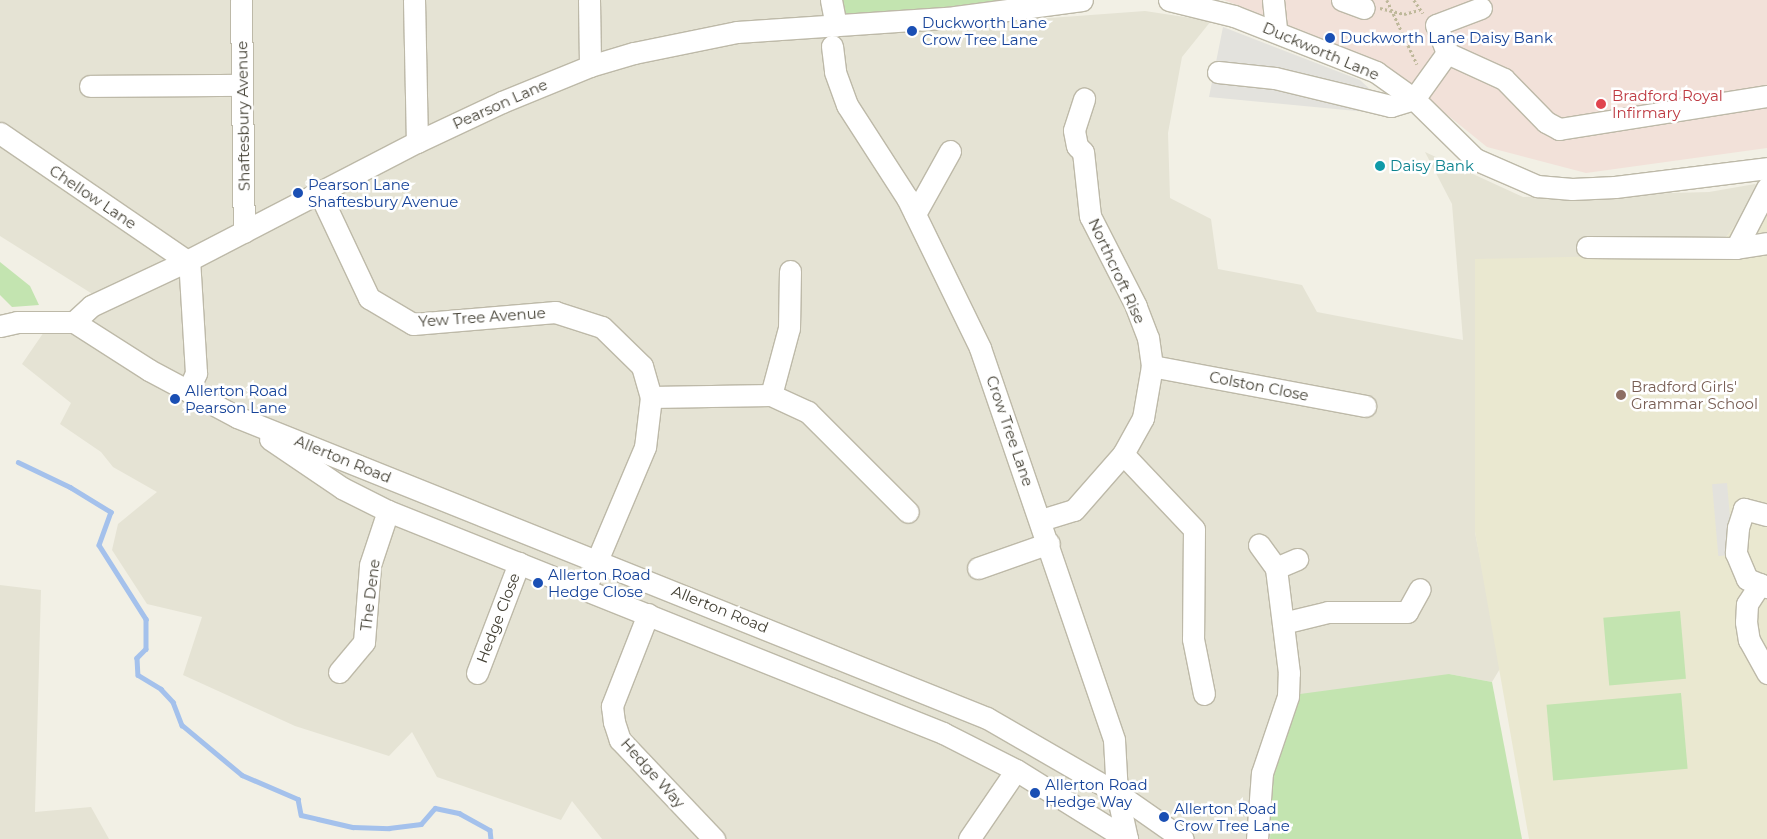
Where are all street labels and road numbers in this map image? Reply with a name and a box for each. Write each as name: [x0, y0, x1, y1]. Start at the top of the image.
street label: Duckworth Lane: [1260, 18, 1382, 84]
street label: Shaftesbury Avenue: [233, 41, 253, 191]
street label: Pearson Lane: [450, 75, 550, 133]
street label: Chellow Lane: [46, 161, 140, 233]
street label: Northcroft Rise: [1085, 215, 1149, 327]
street label: Yew Tree Avenue: [418, 304, 546, 330]
street label: Colston Close: [1208, 368, 1310, 404]
street label: Crow Tree Lane: [983, 373, 1037, 489]
street label: Allerton Road: [292, 431, 394, 487]
street label: The Dene: [357, 558, 383, 632]
street label: Hedge Close: [473, 570, 523, 666]
street label: Allerton Road: [669, 581, 771, 637]
street label: Hedge Way: [617, 735, 689, 811]

